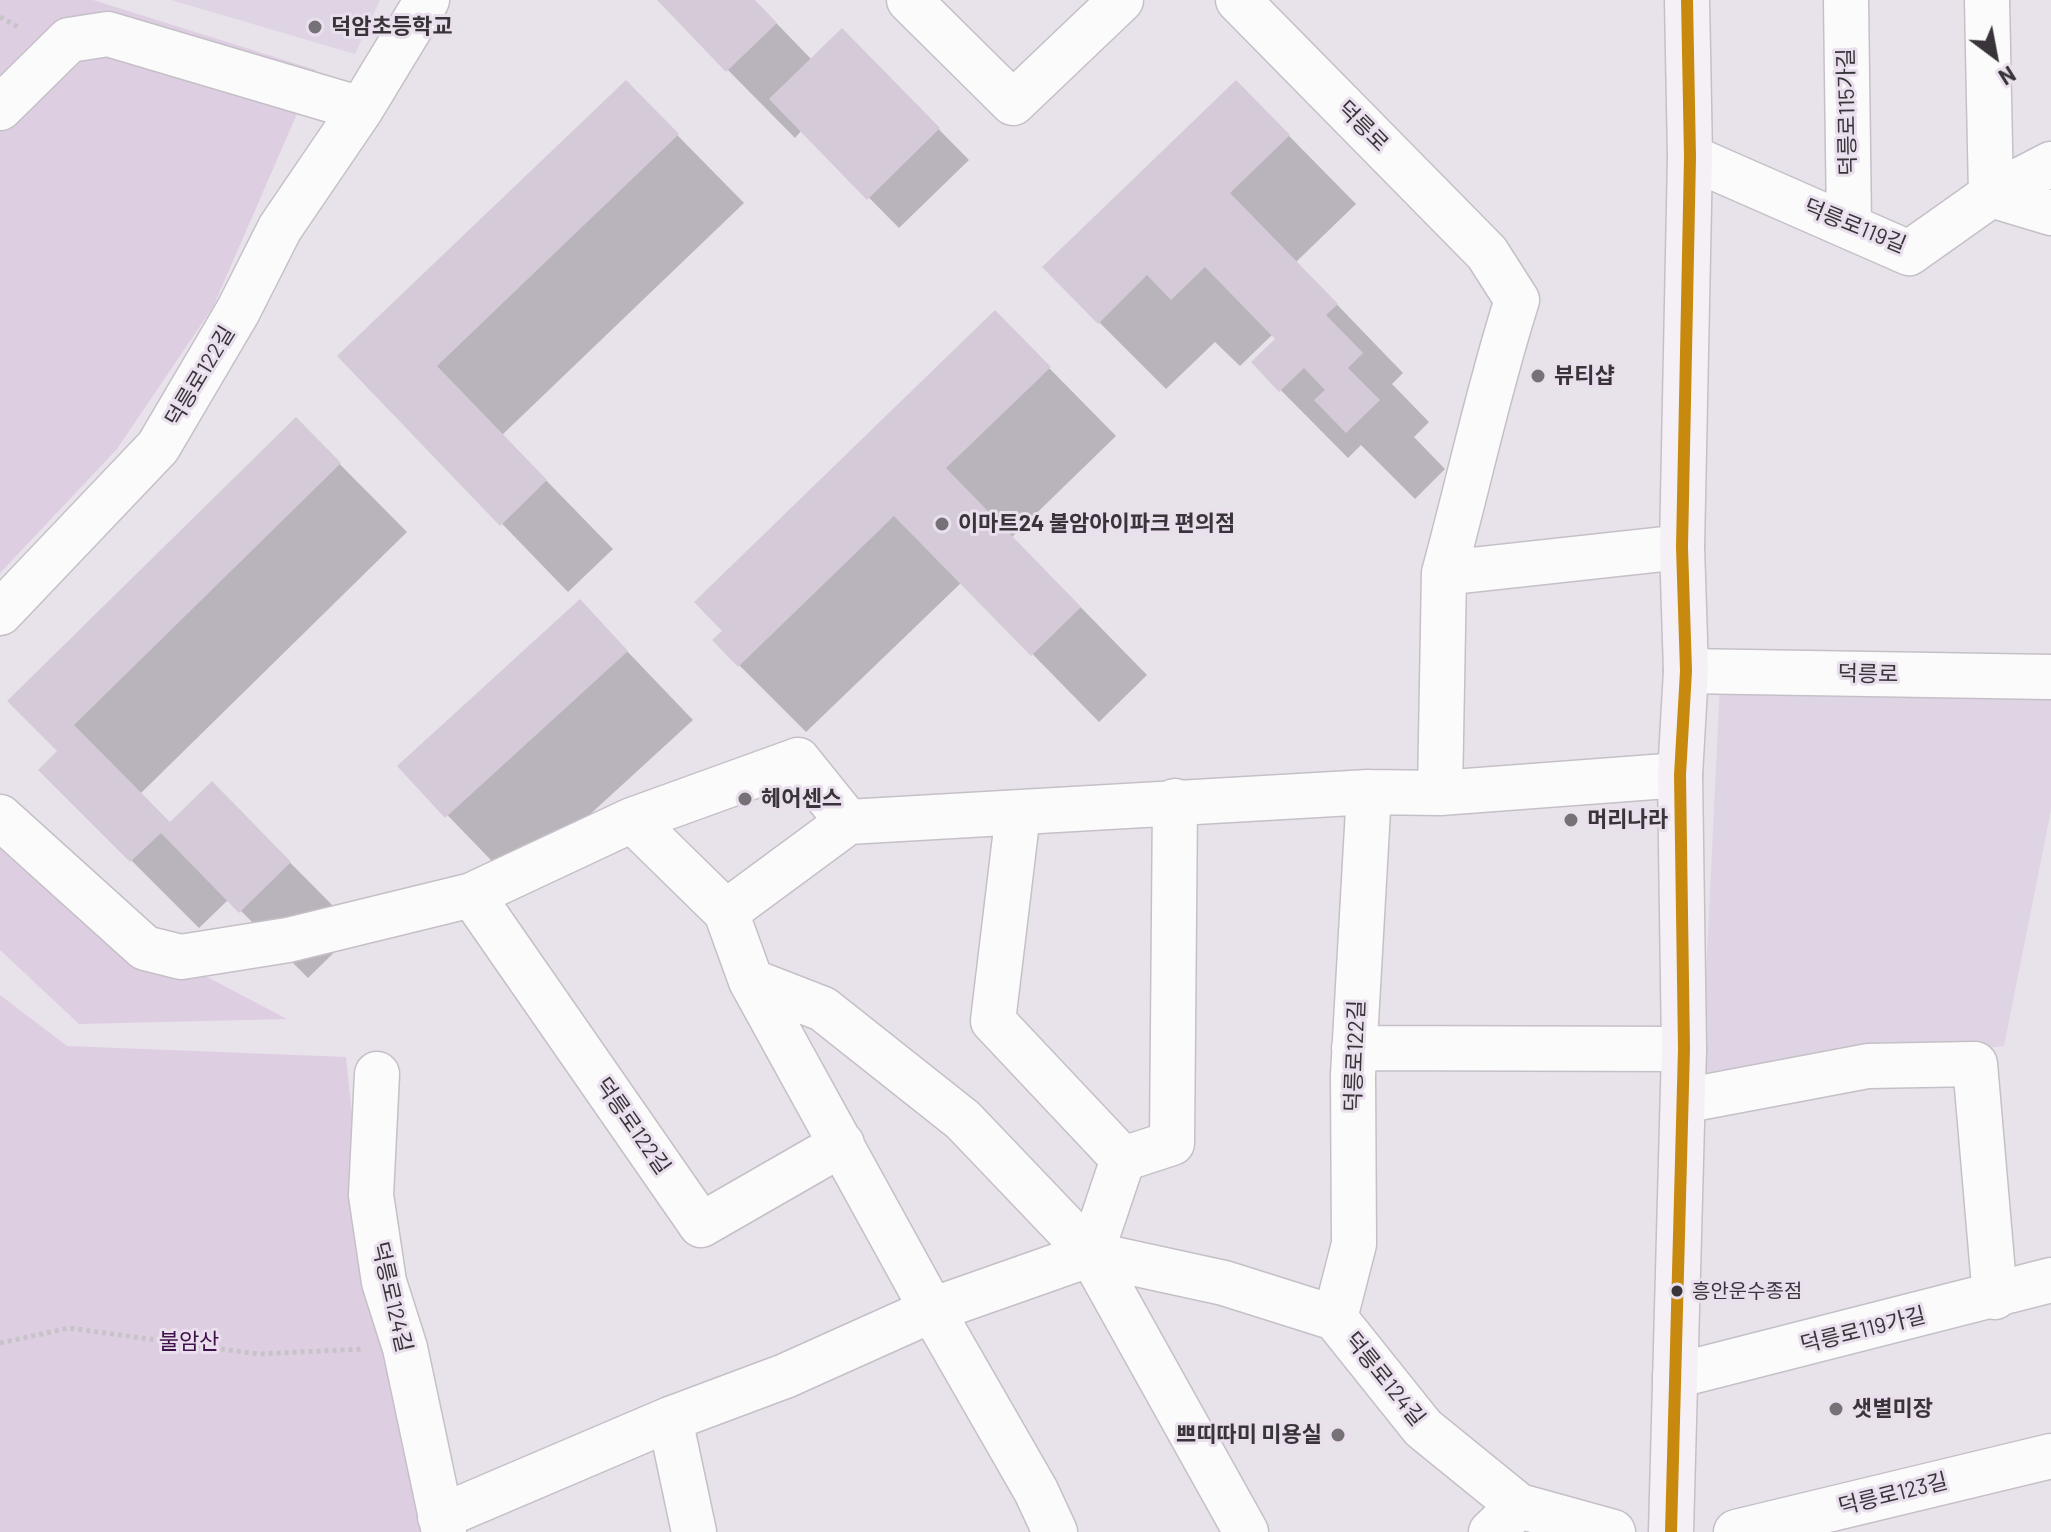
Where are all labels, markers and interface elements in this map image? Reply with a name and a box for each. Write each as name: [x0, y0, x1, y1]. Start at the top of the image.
place label: 덕암초등학교: [331, 14, 452, 40]
north arrow: [1955, 16, 2035, 96]
marker: 덕암초등학교: [306, 18, 324, 36]
street label: 덕릉로115가길: [1833, 48, 1861, 176]
text: N: [1995, 61, 2021, 91]
street label: 덕릉로: [1332, 95, 1394, 157]
street label: 덕릉로119길: [1800, 194, 1910, 258]
street label: 덕릉로122길: [160, 321, 240, 431]
place label: 뷰티샵: [1554, 363, 1615, 389]
marker: 뷰티샵: [1529, 367, 1547, 385]
place label: 이마트24 불암아이파크 편의점: [958, 511, 1235, 537]
marker: 이마트24 불암아이파크 편의점: [933, 515, 951, 533]
street label: 덕릉로: [1837, 660, 1899, 688]
place label: 헤어센스: [761, 786, 842, 812]
marker: 헤어센스: [736, 790, 754, 808]
place label: 머리나라: [1587, 807, 1668, 833]
marker: 머리나라: [1562, 811, 1580, 829]
street label: 덕릉로122길: [1340, 999, 1370, 1113]
street label: 덕릉로122길: [590, 1072, 676, 1180]
street label: 덕릉로124길: [366, 1239, 418, 1355]
place label: 흥안운수종점: [1692, 1279, 1802, 1303]
marker: 흥안운수종점: [1669, 1283, 1685, 1299]
street label: 덕릉로119가길: [1798, 1302, 1928, 1358]
street label: 덕릉로124길: [1339, 1327, 1431, 1431]
park label: 불암산: [159, 1329, 219, 1355]
place label: 샛별미장: [1852, 1396, 1933, 1422]
marker: 샛별미장: [1827, 1400, 1845, 1418]
place label: 쁘띠따미 미용실: [1176, 1422, 1322, 1448]
marker: 쁘띠따미 미용실: [1329, 1426, 1347, 1444]
street label: 덕릉로123길: [1836, 1468, 1950, 1520]

